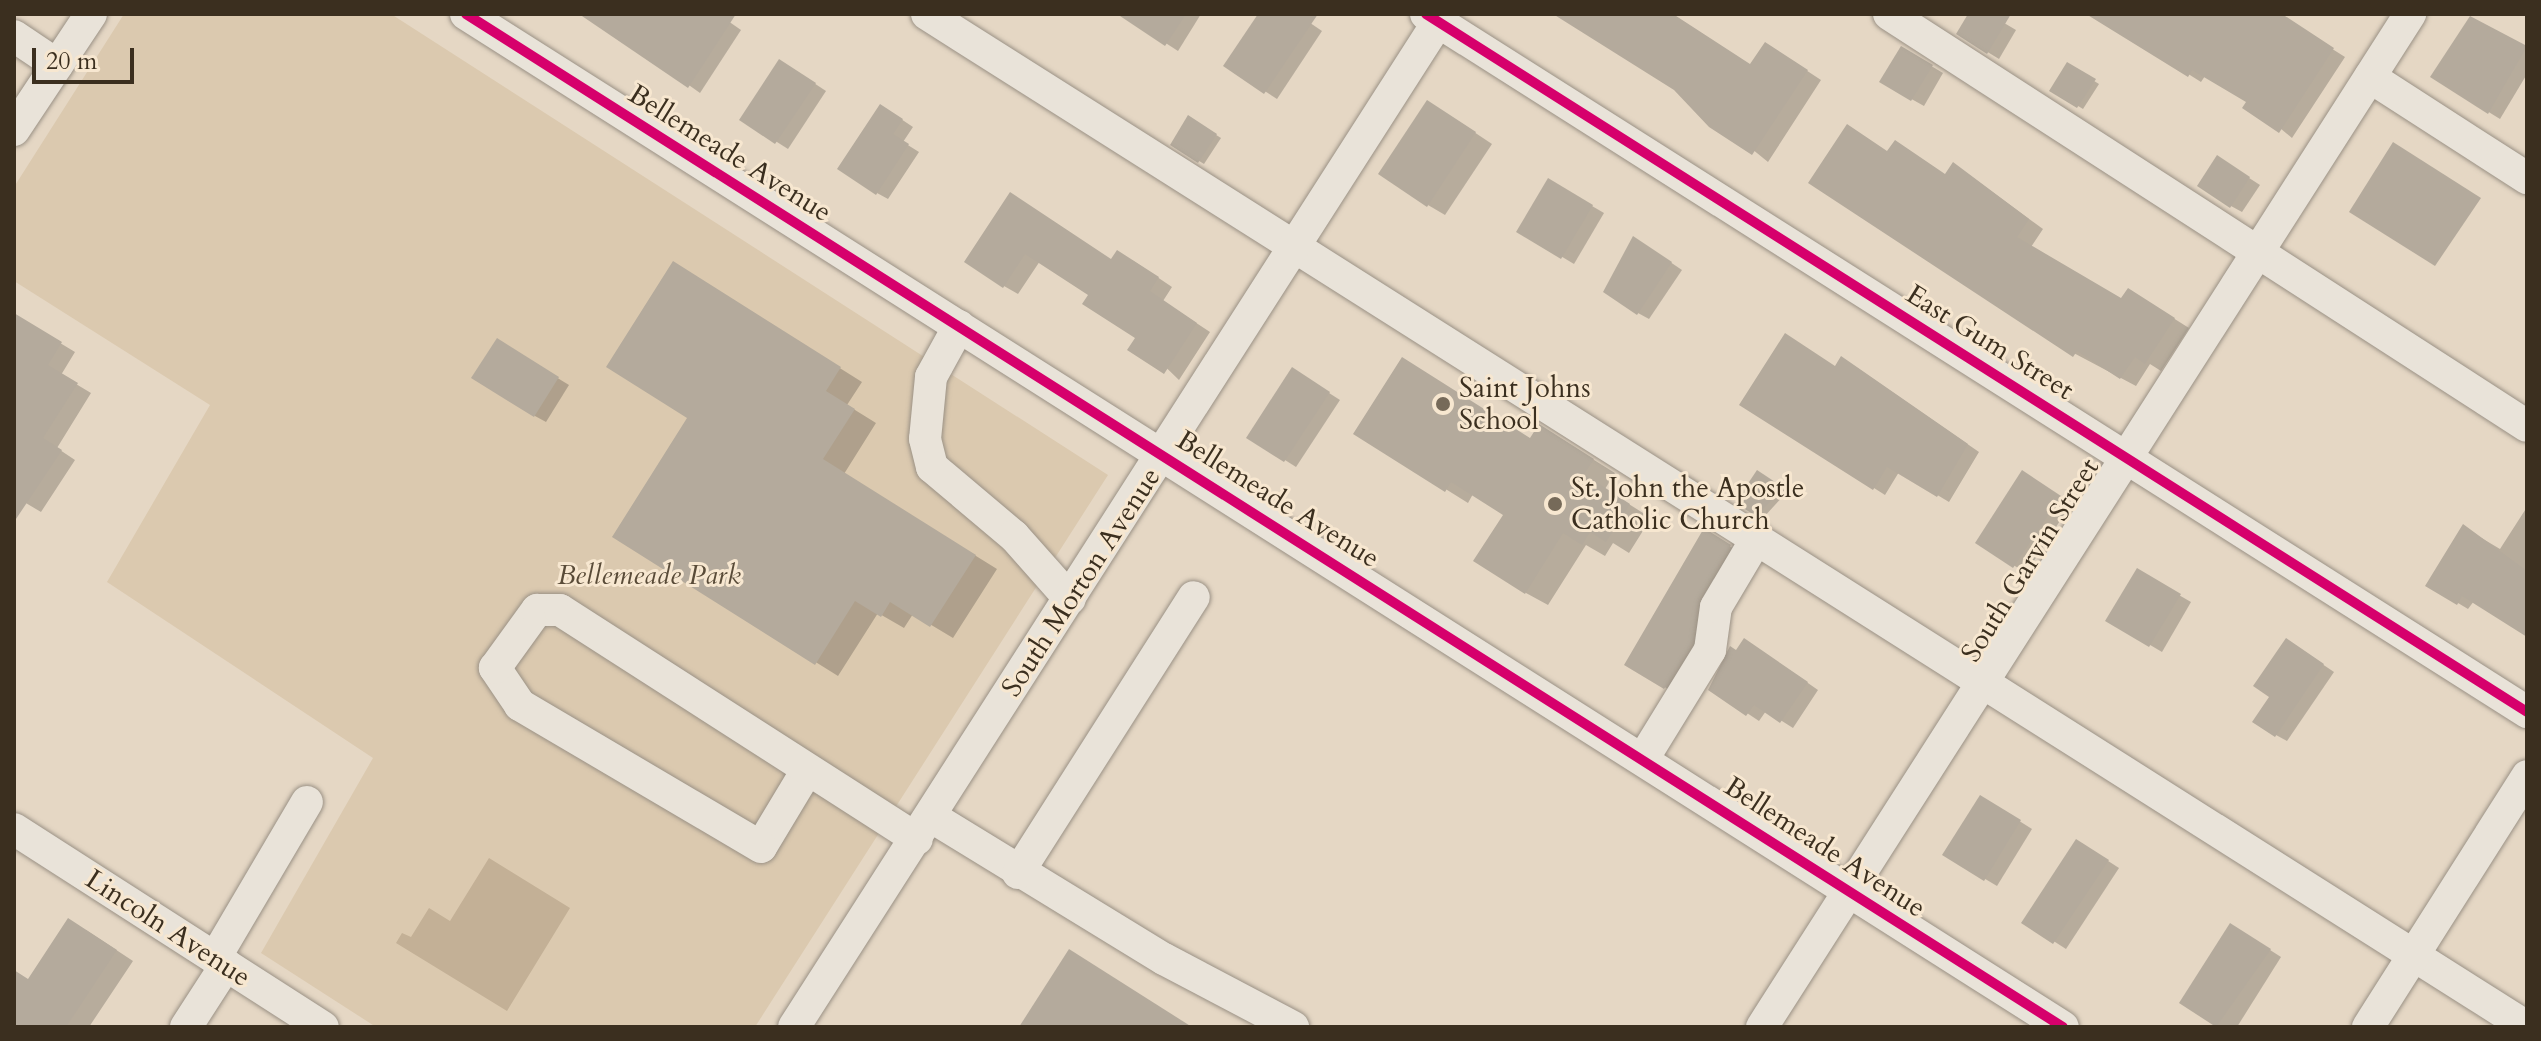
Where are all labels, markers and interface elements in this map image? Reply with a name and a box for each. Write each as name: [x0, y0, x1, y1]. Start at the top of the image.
scale bar: [36, 32, 138, 82]
text: 20 m: [46, 45, 97, 78]
street label: Bellemeade Avenue: [622, 77, 838, 229]
street label: East Gum Street: [1900, 277, 2080, 407]
place label: Saint Johns School: [1459, 371, 1591, 437]
marker: Saint Johns School: [1434, 395, 1452, 413]
street label: Bellemeade Avenue: [1170, 423, 1386, 575]
street label: South Garvin Street: [1954, 452, 2106, 668]
street label: South Morton Avenue: [994, 461, 1168, 703]
place label: St. John the Apostle Catholic Church: [1571, 471, 1804, 537]
marker: St. John the Apostle Catholic Church: [1546, 495, 1564, 513]
park label: Bellemeade Park: [557, 558, 741, 592]
street label: Bellemeade Avenue: [1718, 769, 1932, 925]
street label: Lincoln Avenue: [79, 862, 257, 994]

